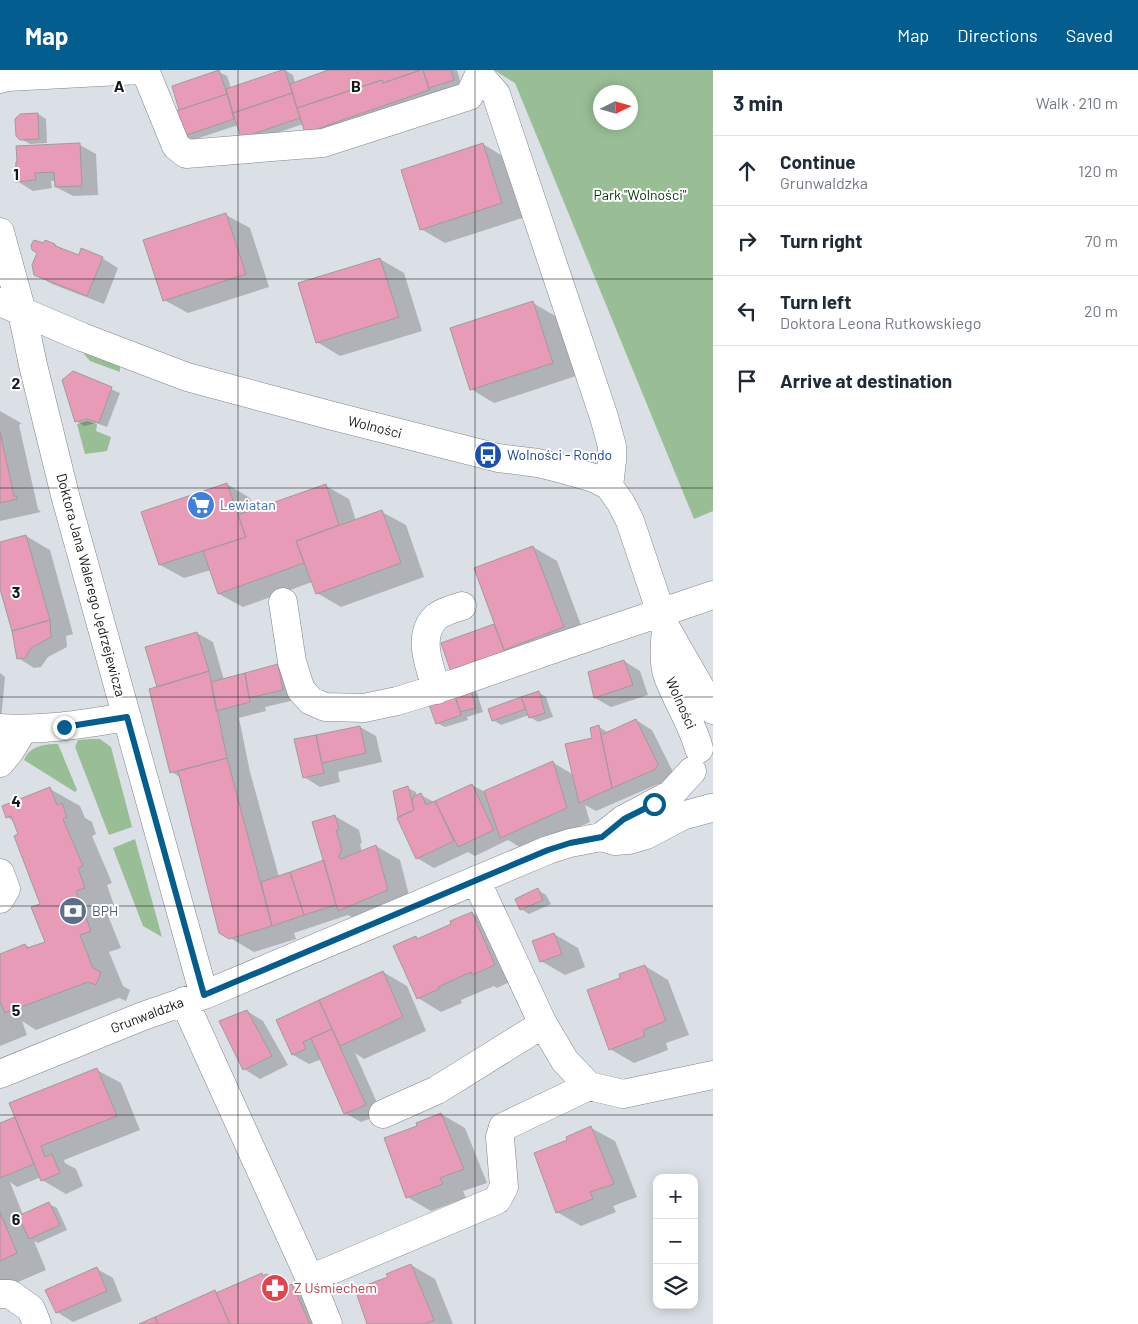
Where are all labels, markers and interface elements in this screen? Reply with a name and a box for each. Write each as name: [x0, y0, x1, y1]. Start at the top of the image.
text: Map: [25, 21, 68, 50]
text: Map: [897, 24, 929, 46]
text: Directions: [957, 24, 1038, 46]
text: Saved: [1066, 24, 1113, 46]
text: A: [114, 76, 125, 95]
text: B: [351, 76, 361, 95]
north arrow: [593, 85, 638, 130]
text: 3 min: [733, 90, 783, 115]
text: Walk · 210 m: [1036, 93, 1118, 112]
text: Continue: [780, 150, 856, 173]
icon: ahead: [733, 157, 761, 185]
text: 120 m: [1078, 161, 1118, 180]
text: 1: [13, 164, 19, 183]
text: Grunwaldzka: [780, 173, 868, 192]
park label: Park "Wolności": [594, 186, 687, 203]
icon: right: [733, 227, 761, 255]
text: Turn right: [780, 229, 862, 252]
text: 70 m: [1085, 231, 1118, 250]
text: Turn left: [780, 290, 851, 313]
icon: left: [733, 297, 761, 325]
text: 20 m: [1084, 301, 1118, 320]
text: Doktora Leona Rutkowskiego: [780, 313, 981, 332]
icon: arrive: [733, 367, 761, 395]
text: Arrive at destination: [780, 369, 952, 392]
text: 2: [12, 373, 21, 392]
street label: Wolności: [346, 412, 404, 441]
bus stop icon: Wolności - Rondo: [473, 440, 503, 470]
place label: Wolności - Rondo: [507, 446, 612, 463]
street label: Doktora Jana Walerego Jędrzejewicza: [53, 471, 130, 698]
supermarket icon: Lewiatan: [186, 490, 216, 520]
place label: Lewiatan: [220, 496, 276, 513]
text: 3: [12, 582, 20, 601]
street label: Wolności: [662, 674, 700, 731]
route end: [53, 716, 76, 739]
text: 4: [11, 791, 21, 810]
route start: [643, 793, 666, 816]
bank icon: BPH: [58, 896, 88, 926]
place label: BPH: [92, 902, 118, 919]
street label: Grunwaldzka: [108, 993, 186, 1036]
text: 5: [12, 1000, 21, 1019]
map controls: [653, 1174, 698, 1309]
button: +: [653, 1174, 698, 1219]
text: 6: [12, 1209, 21, 1228]
button: −: [653, 1219, 698, 1264]
button: layers: [653, 1264, 698, 1309]
pharmacy icon: Z Uśmiechem: [260, 1273, 290, 1303]
place label: Z Uśmiechem: [294, 1279, 377, 1296]

